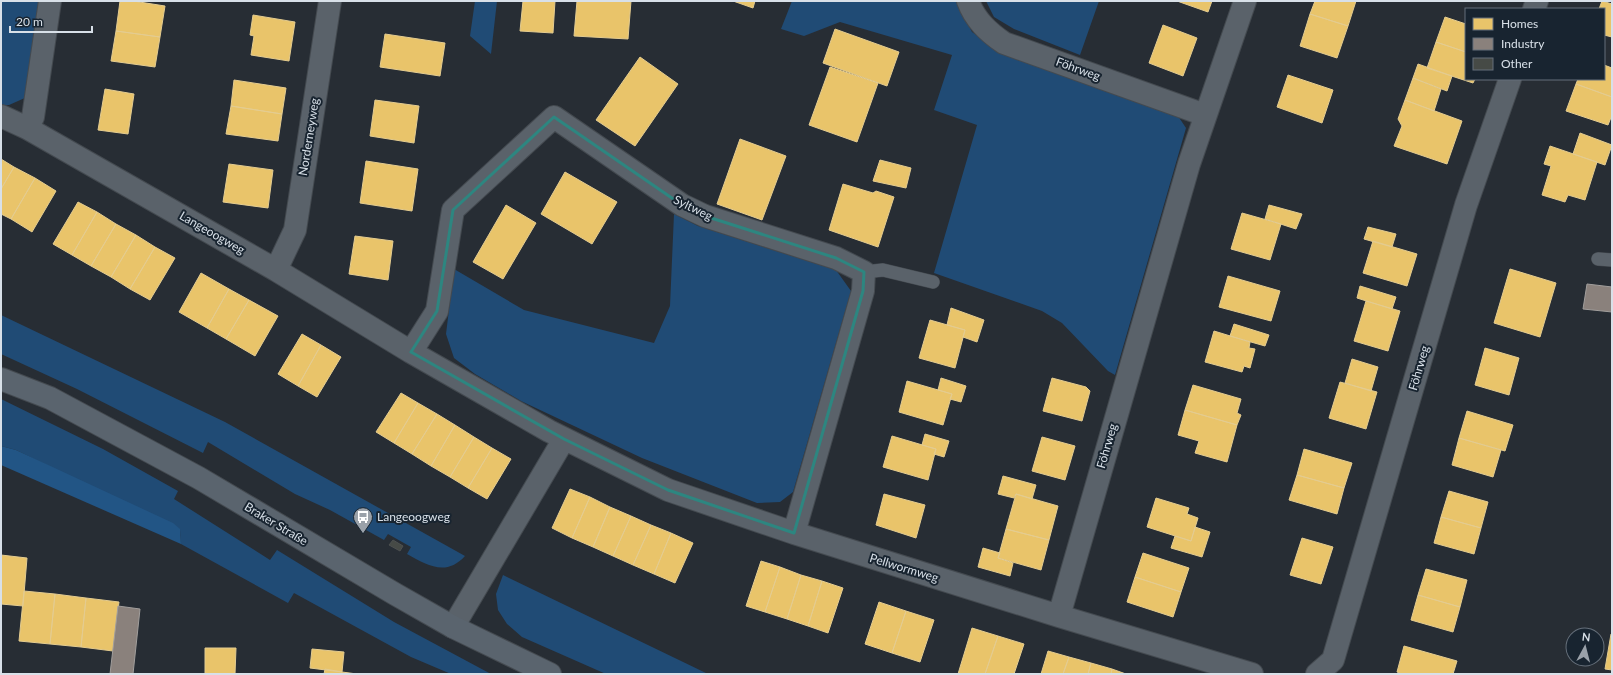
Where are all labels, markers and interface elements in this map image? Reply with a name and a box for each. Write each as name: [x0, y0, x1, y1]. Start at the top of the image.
scale bar: [10, 8, 92, 34]
legend: [1465, 8, 1605, 80]
text: 20 m: [16, 14, 43, 29]
text: Homes: [1501, 16, 1538, 31]
text: Industry: [1501, 36, 1545, 51]
street label: Föhrweg: [1054, 54, 1102, 83]
text: Other: [1501, 56, 1533, 71]
street label: Norderneyweg: [295, 97, 322, 177]
street label: Syltweg: [671, 192, 715, 223]
street label: Langeoogweg: [177, 208, 248, 257]
street label: Föhrweg: [1405, 344, 1432, 392]
street label: Föhrweg: [1093, 422, 1120, 470]
street label: Braker Straße: [242, 499, 311, 548]
bus stop icon: Langeoogweg: [352, 506, 374, 534]
place label: Langeoogweg: [377, 509, 450, 524]
street label: Pellwormweg: [868, 550, 940, 585]
north arrow: [1565, 627, 1605, 667]
text: N: [1581, 630, 1591, 644]

